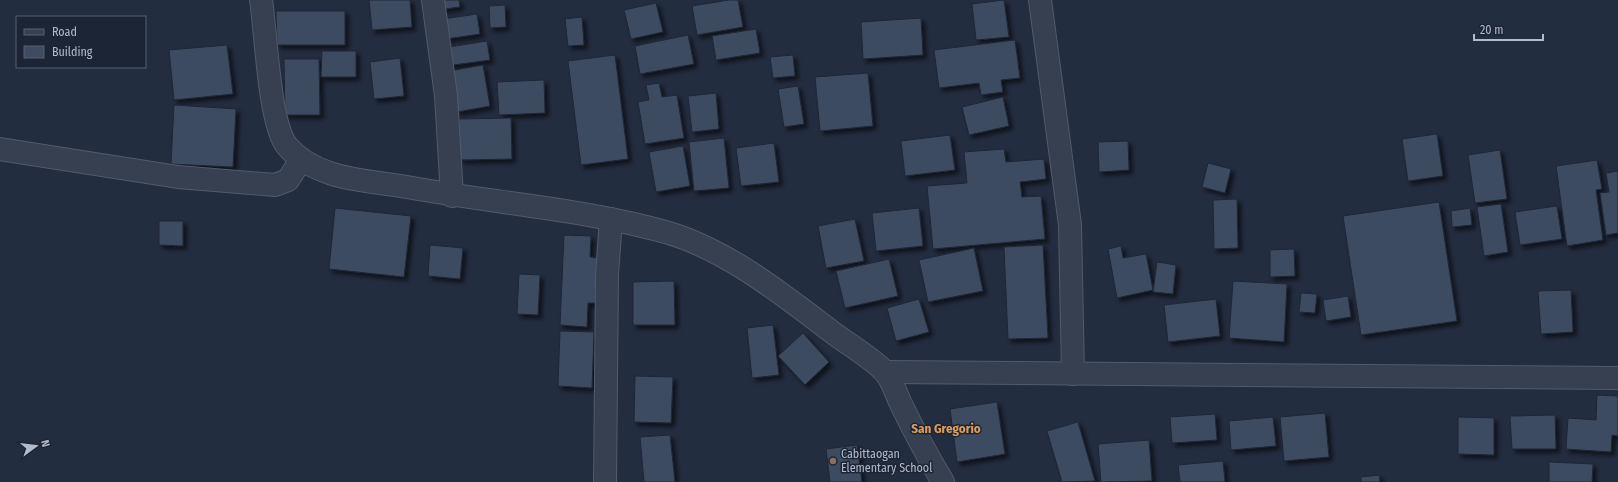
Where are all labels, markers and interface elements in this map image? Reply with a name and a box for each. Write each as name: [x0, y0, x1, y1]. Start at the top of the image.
legend: [16, 16, 146, 68]
scale bar: [1474, 16, 1543, 42]
text: 20 m: [1480, 23, 1504, 37]
text: Road: [52, 25, 77, 39]
text: Building: [52, 45, 93, 59]
district label: San Gregorio: [911, 421, 981, 436]
north arrow: [16, 426, 56, 466]
text: N: [38, 439, 52, 448]
place label: Cabittaogan Elementary School: [841, 447, 932, 475]
marker: Cabittaogan Elementary School: [828, 456, 838, 466]

